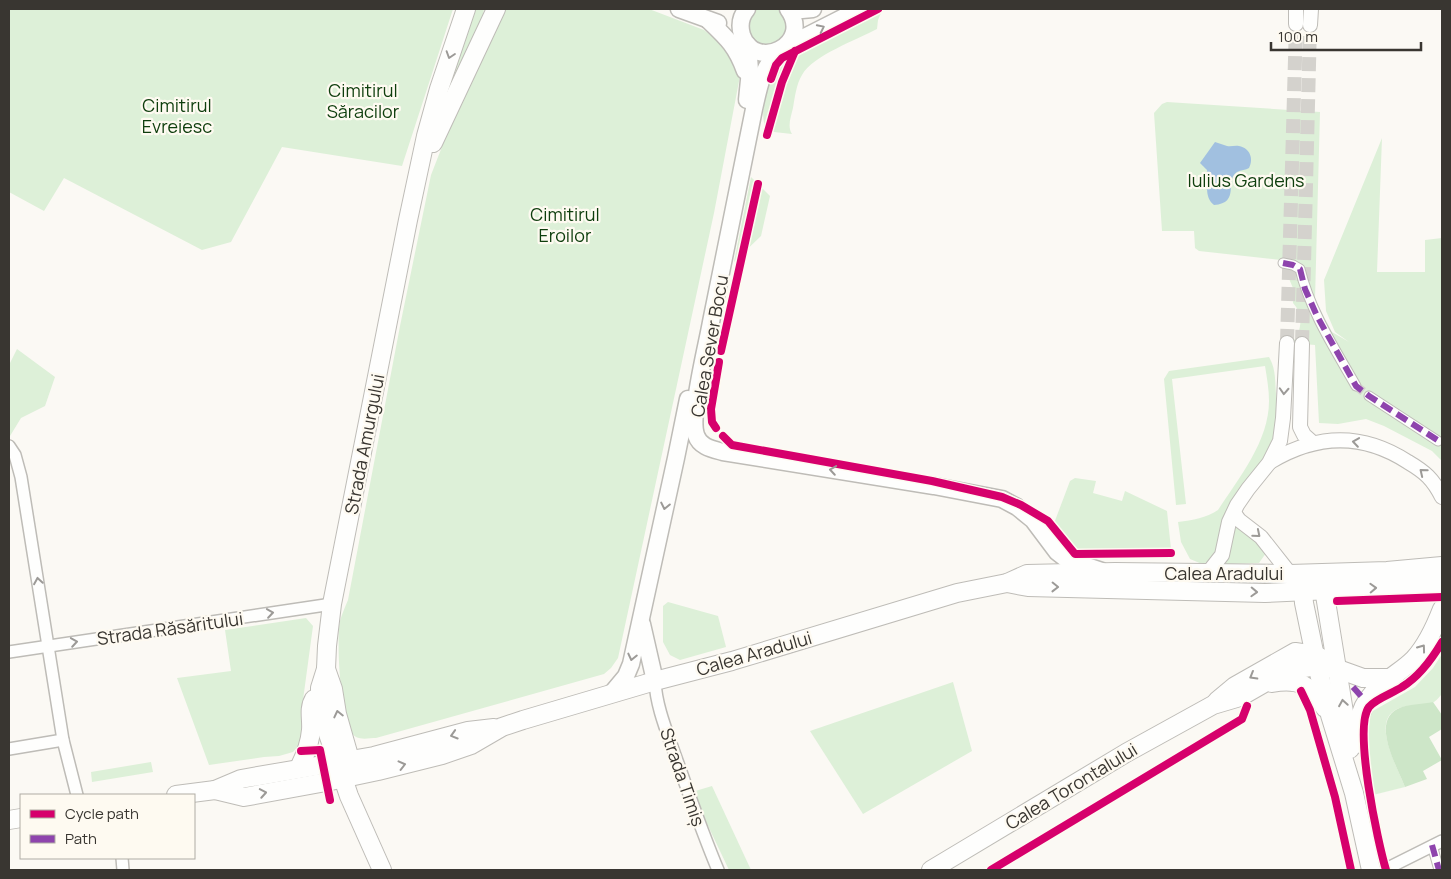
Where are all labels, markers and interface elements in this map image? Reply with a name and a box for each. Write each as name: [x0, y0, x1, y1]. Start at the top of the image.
scale bar: [1271, 20, 1421, 52]
one-way arrow: [816, 24, 825, 34]
text: 100 m: [1278, 26, 1318, 47]
one-way arrow: [445, 50, 455, 59]
park label: Cimitirul Săracilor: [327, 78, 400, 123]
park label: Cimitirul Evreiesc: [142, 93, 212, 138]
park label: Iulius Gardens: [1187, 168, 1305, 192]
park label: Cimitirul Eroilor: [530, 202, 600, 247]
street label: Calea Sever Bocu: [685, 273, 733, 419]
street label: Strada Amurgului: [339, 372, 389, 516]
one-way arrow: [1279, 388, 1290, 396]
one-way arrow: [1351, 437, 1360, 447]
one-way arrow: [829, 465, 837, 476]
one-way arrow: [1420, 470, 1429, 478]
one-way arrow: [661, 502, 671, 510]
one-way arrow: [1252, 529, 1261, 538]
street label: Calea Aradului: [1164, 561, 1284, 585]
one-way arrow: [33, 576, 43, 585]
one-way arrow: [1051, 582, 1059, 593]
one-way arrow: [1370, 583, 1377, 593]
one-way arrow: [1250, 587, 1258, 598]
street label: Strada Răsăritului: [95, 606, 245, 650]
one-way arrow: [265, 609, 274, 619]
street label: Calea Aradului: [693, 625, 815, 681]
one-way arrow: [70, 638, 79, 648]
one-way arrow: [1416, 644, 1425, 654]
one-way arrow: [627, 652, 638, 661]
one-way arrow: [1249, 669, 1258, 679]
one-way arrow: [1338, 699, 1349, 707]
one-way arrow: [333, 710, 344, 719]
street label: Strada Timiș: [655, 725, 711, 829]
one-way arrow: [450, 730, 459, 740]
street label: Calea Torontalului: [1001, 737, 1141, 835]
one-way arrow: [397, 760, 406, 771]
one-way arrow: [258, 789, 267, 799]
legend: [20, 794, 195, 859]
text: Cycle path: [65, 803, 139, 824]
text: Path: [65, 828, 97, 849]

